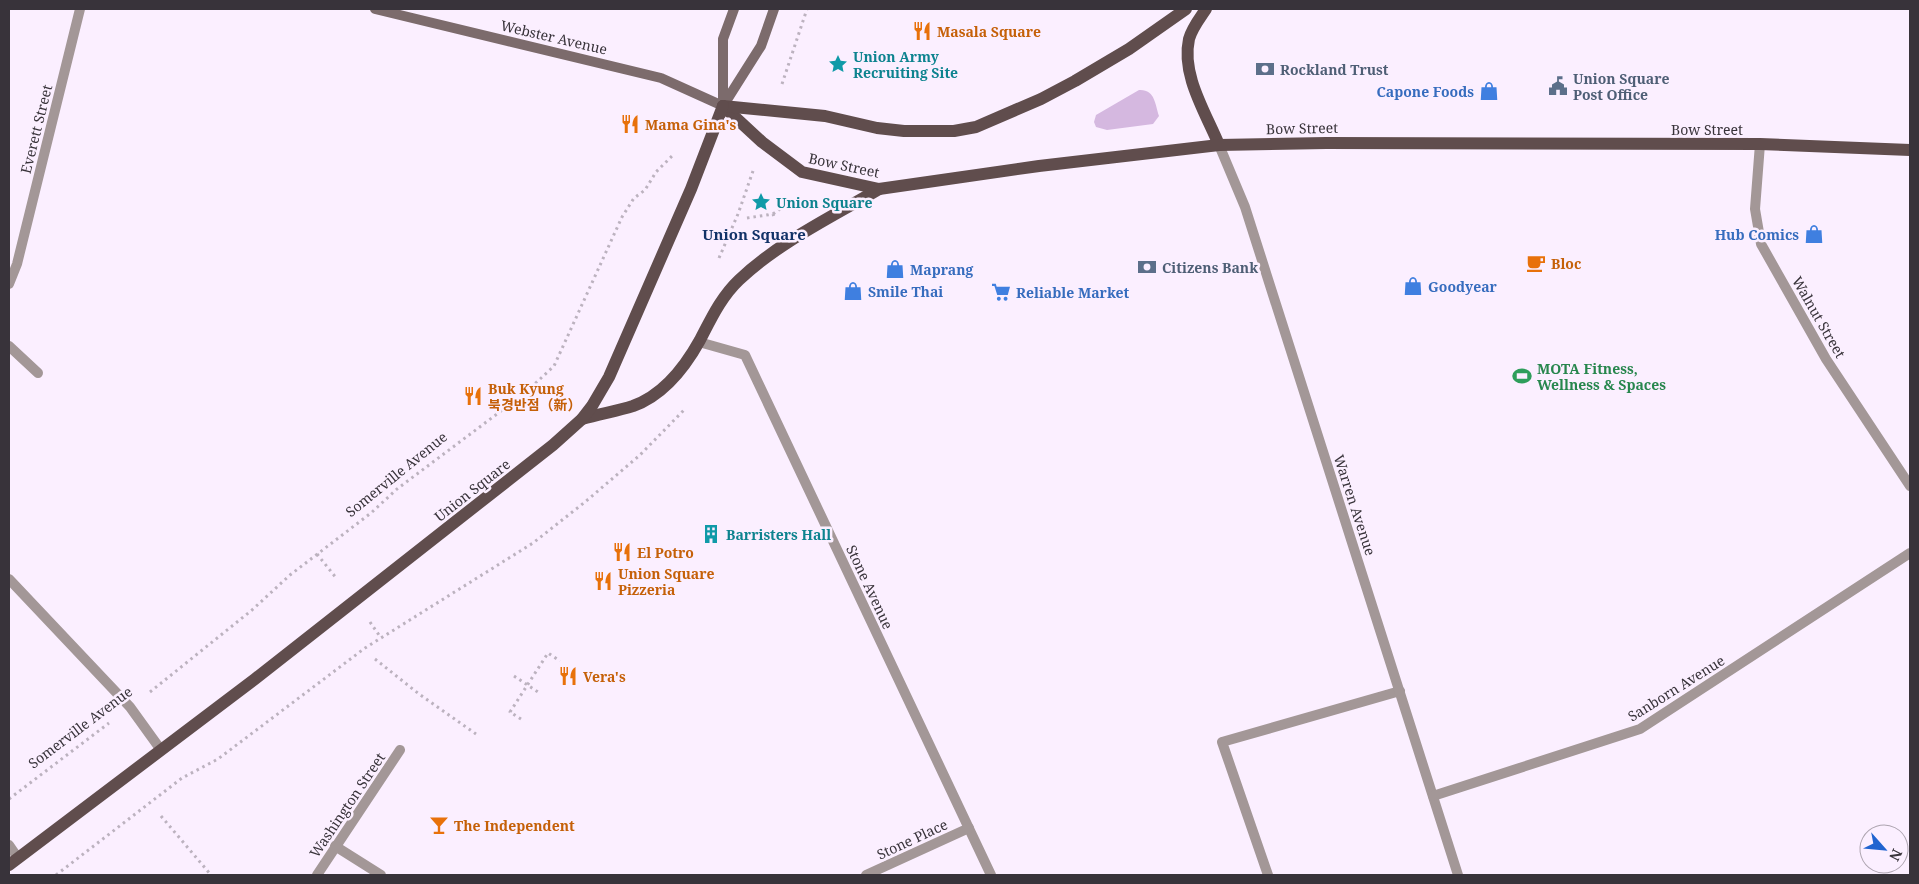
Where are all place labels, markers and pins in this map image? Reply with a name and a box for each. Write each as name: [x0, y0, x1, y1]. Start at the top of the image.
restaurant icon: Masala Square: [911, 20, 933, 42]
place label: Masala Square: [937, 22, 1041, 41]
place label: Union Army Recruiting Site: [853, 47, 958, 82]
place icon: Union Army Recruiting Site: [827, 53, 849, 75]
bank icon: Rockland Trust: [1254, 58, 1276, 80]
place label: Rockland Trust: [1280, 60, 1389, 79]
place label: Union Square Post Office: [1573, 69, 1670, 104]
public building icon: Union Square Post Office: [1547, 75, 1569, 97]
shop icon: Capone Foods: [1478, 80, 1500, 102]
place label: Capone Foods: [1376, 82, 1474, 101]
restaurant icon: Mama Gina's: [619, 113, 641, 135]
place label: Mama Gina's: [645, 115, 737, 134]
place icon: Union Square: [750, 191, 772, 213]
place label: Union Square: [776, 193, 873, 212]
shop icon: Hub Comics: [1803, 223, 1825, 245]
place label: Hub Comics: [1715, 225, 1799, 244]
cafe icon: Bloc: [1525, 252, 1547, 274]
place label: Bloc: [1551, 254, 1581, 273]
bank icon: Citizens Bank: [1136, 256, 1158, 278]
shop icon: Maprang: [884, 258, 906, 280]
place label: Citizens Bank: [1162, 258, 1258, 277]
place label: Maprang: [910, 260, 974, 279]
shop icon: Goodyear: [1402, 275, 1424, 297]
place label: Goodyear: [1428, 277, 1498, 296]
shop icon: Smile Thai: [842, 280, 864, 302]
supermarket icon: Reliable Market: [990, 281, 1012, 303]
place label: Smile Thai: [868, 282, 943, 301]
place label: Reliable Market: [1016, 283, 1130, 302]
place label: MOTA Fitness, Wellness & Spaces: [1537, 359, 1666, 394]
sports icon: MOTA Fitness, Wellness & Spaces: [1511, 365, 1533, 387]
place label: Buk Kyung 북경반점（新）: [488, 379, 582, 414]
restaurant icon: Buk Kyung 북경반점（新）: [462, 385, 484, 407]
building icon: Barristers Hall: [700, 523, 722, 545]
place label: Barristers Hall: [726, 525, 831, 544]
restaurant icon: El Potro: [611, 541, 633, 563]
place label: El Potro: [637, 543, 694, 562]
place label: Union Square Pizzeria: [618, 564, 715, 599]
restaurant icon: Union Square Pizzeria: [592, 570, 614, 592]
restaurant icon: Vera's: [557, 665, 579, 687]
place label: Vera's: [583, 667, 626, 686]
bar icon: The Independent: [428, 814, 450, 836]
place label: The Independent: [454, 816, 575, 835]

